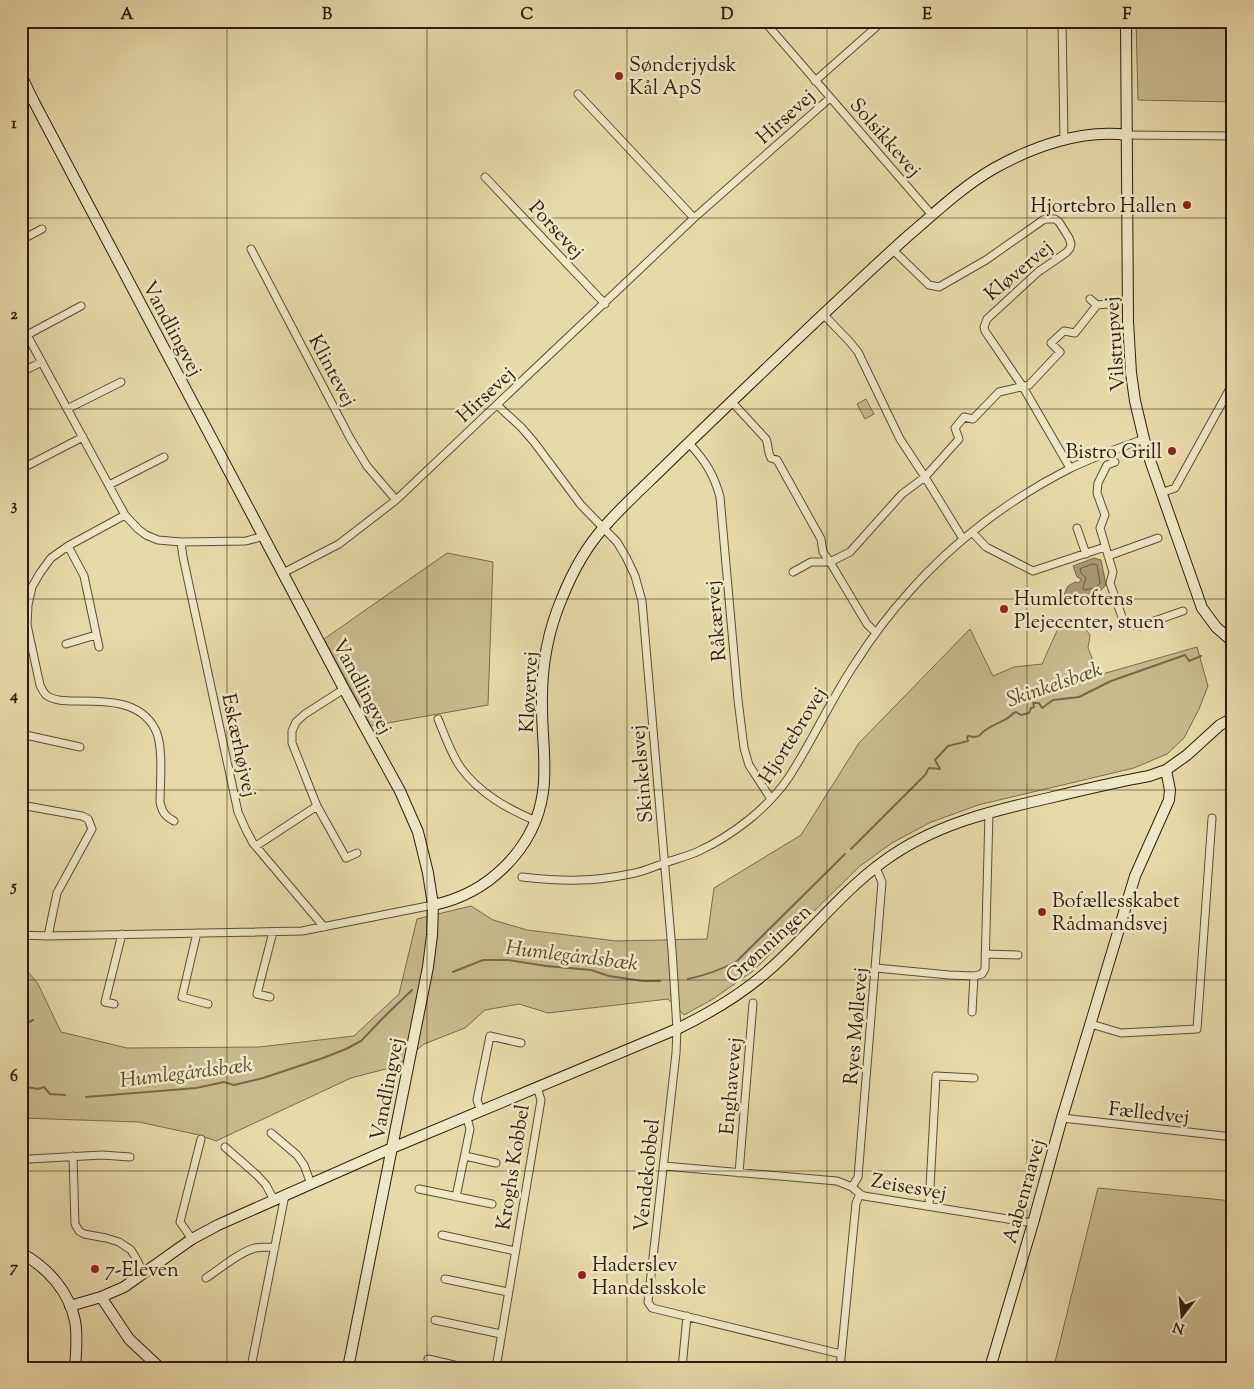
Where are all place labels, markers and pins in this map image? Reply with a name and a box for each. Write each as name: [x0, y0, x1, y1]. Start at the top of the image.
place label: Sønderjydsk Kål ApS: [629, 52, 737, 104]
marker: Sønderjydsk Kål ApS: [613, 70, 625, 82]
place label: Hjortebro Hallen: [1030, 193, 1177, 222]
marker: Hjortebro Hallen: [1181, 199, 1193, 211]
place label: Bistro Grill: [1066, 439, 1162, 468]
marker: Bistro Grill: [1166, 445, 1178, 457]
place label: Humletoftens Plejecenter, stuen: [1014, 586, 1165, 638]
marker: Humletoftens Plejecenter, stuen: [998, 603, 1010, 615]
place label: Bofællesskabet Rådmandsvej: [1052, 888, 1180, 940]
marker: Bofællesskabet Rådmandsvej: [1036, 906, 1048, 918]
place label: Haderslev Handelsskole: [592, 1252, 706, 1304]
place label: 7-Eleven: [105, 1257, 179, 1286]
marker: 7-Eleven: [89, 1263, 101, 1275]
marker: Haderslev Handelsskole: [576, 1269, 588, 1281]

